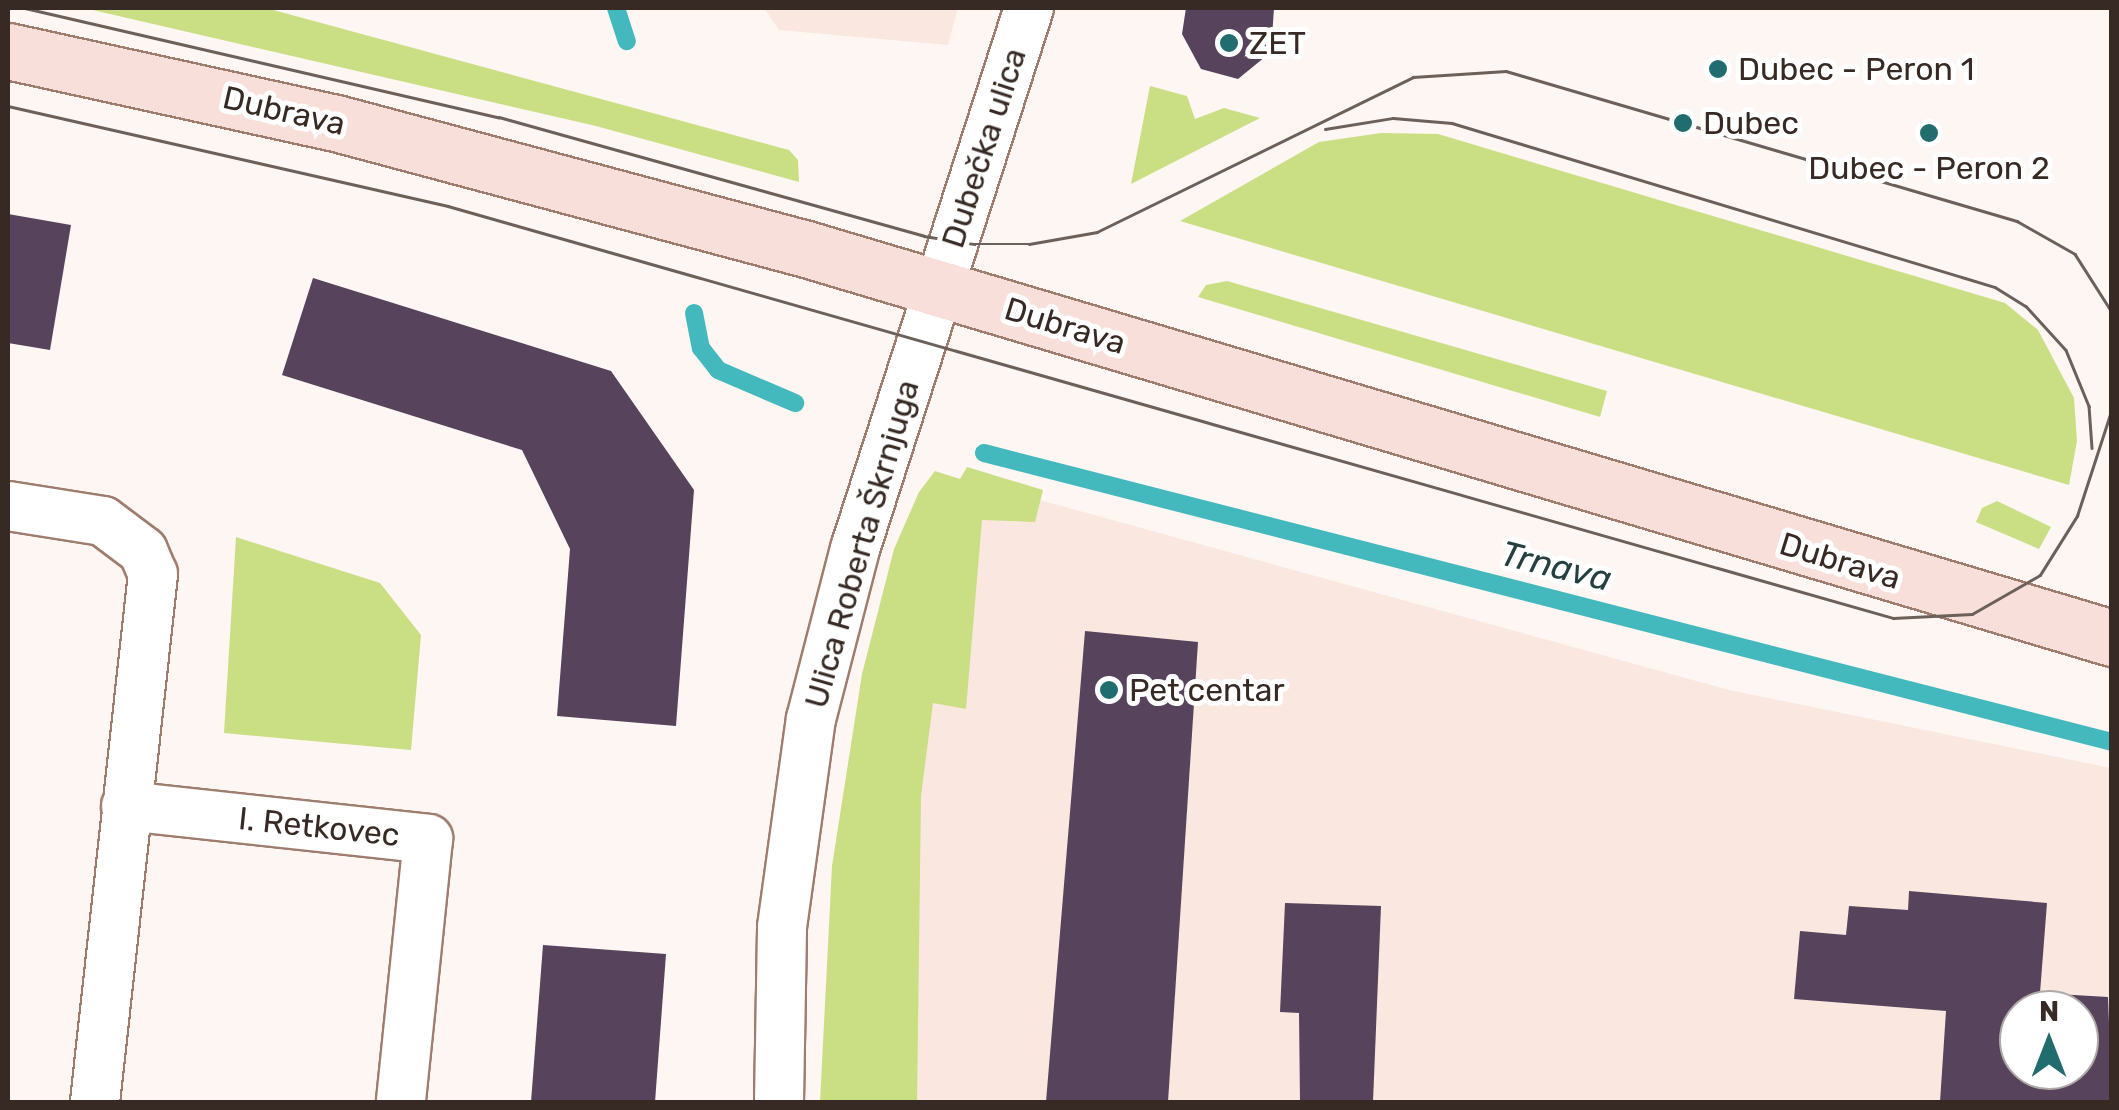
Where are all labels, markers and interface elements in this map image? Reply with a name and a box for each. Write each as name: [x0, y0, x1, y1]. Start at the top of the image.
place label: ZET: [1249, 24, 1306, 62]
marker: ZET: [1218, 32, 1240, 54]
street label: Dubečka ulica: [934, 43, 1034, 253]
place label: Dubec - Peron 1: [1738, 50, 1974, 88]
marker: Dubec - Peron 1: [1707, 58, 1729, 80]
street label: Dubrava: [219, 78, 349, 144]
place label: Dubec: [1703, 104, 1799, 142]
marker: Dubec: [1672, 112, 1694, 134]
marker: Dubec - Peron 2: [1918, 122, 1940, 144]
place label: Dubec - Peron 2: [1808, 149, 2050, 187]
street label: Dubrava: [1000, 289, 1130, 363]
street label: Ulica Roberta Škrnjuga: [797, 376, 927, 712]
street label: Dubrava: [1775, 524, 1905, 598]
water label: Trnava: [1496, 532, 1616, 600]
place label: Pet centar: [1129, 671, 1285, 709]
marker: Pet centar: [1098, 679, 1120, 701]
street label: I. Retkovec: [237, 799, 401, 855]
north arrow: [1999, 990, 2099, 1090]
text: N: [2039, 995, 2059, 1028]

